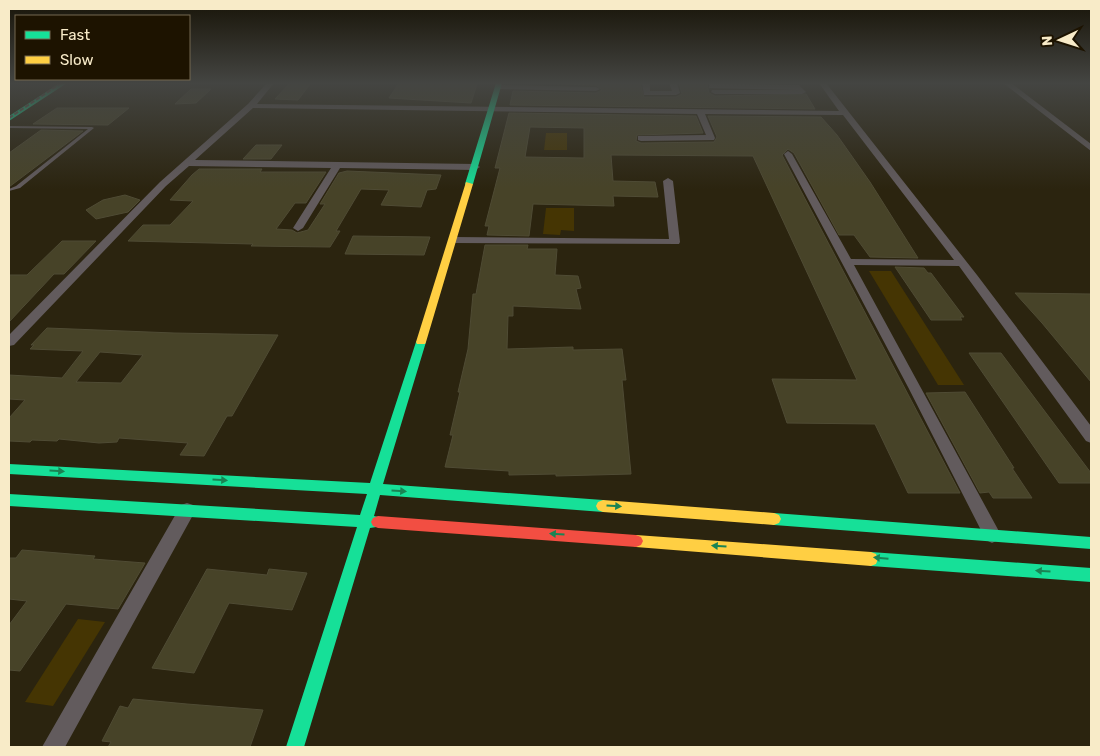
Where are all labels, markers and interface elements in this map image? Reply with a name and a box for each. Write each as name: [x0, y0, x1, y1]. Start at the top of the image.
legend: [15, 15, 190, 80]
north arrow: [1035, 15, 1085, 65]
text: Fast: [60, 26, 90, 44]
text: N: [1039, 35, 1056, 46]
text: Slow: [60, 51, 93, 69]
one-way arrow: [50, 468, 66, 476]
one-way arrow: [212, 476, 228, 484]
one-way arrow: [392, 487, 408, 495]
one-way arrow: [606, 503, 622, 511]
one-way arrow: [548, 530, 564, 538]
one-way arrow: [710, 541, 726, 549]
one-way arrow: [872, 554, 888, 562]
one-way arrow: [1034, 567, 1050, 575]

